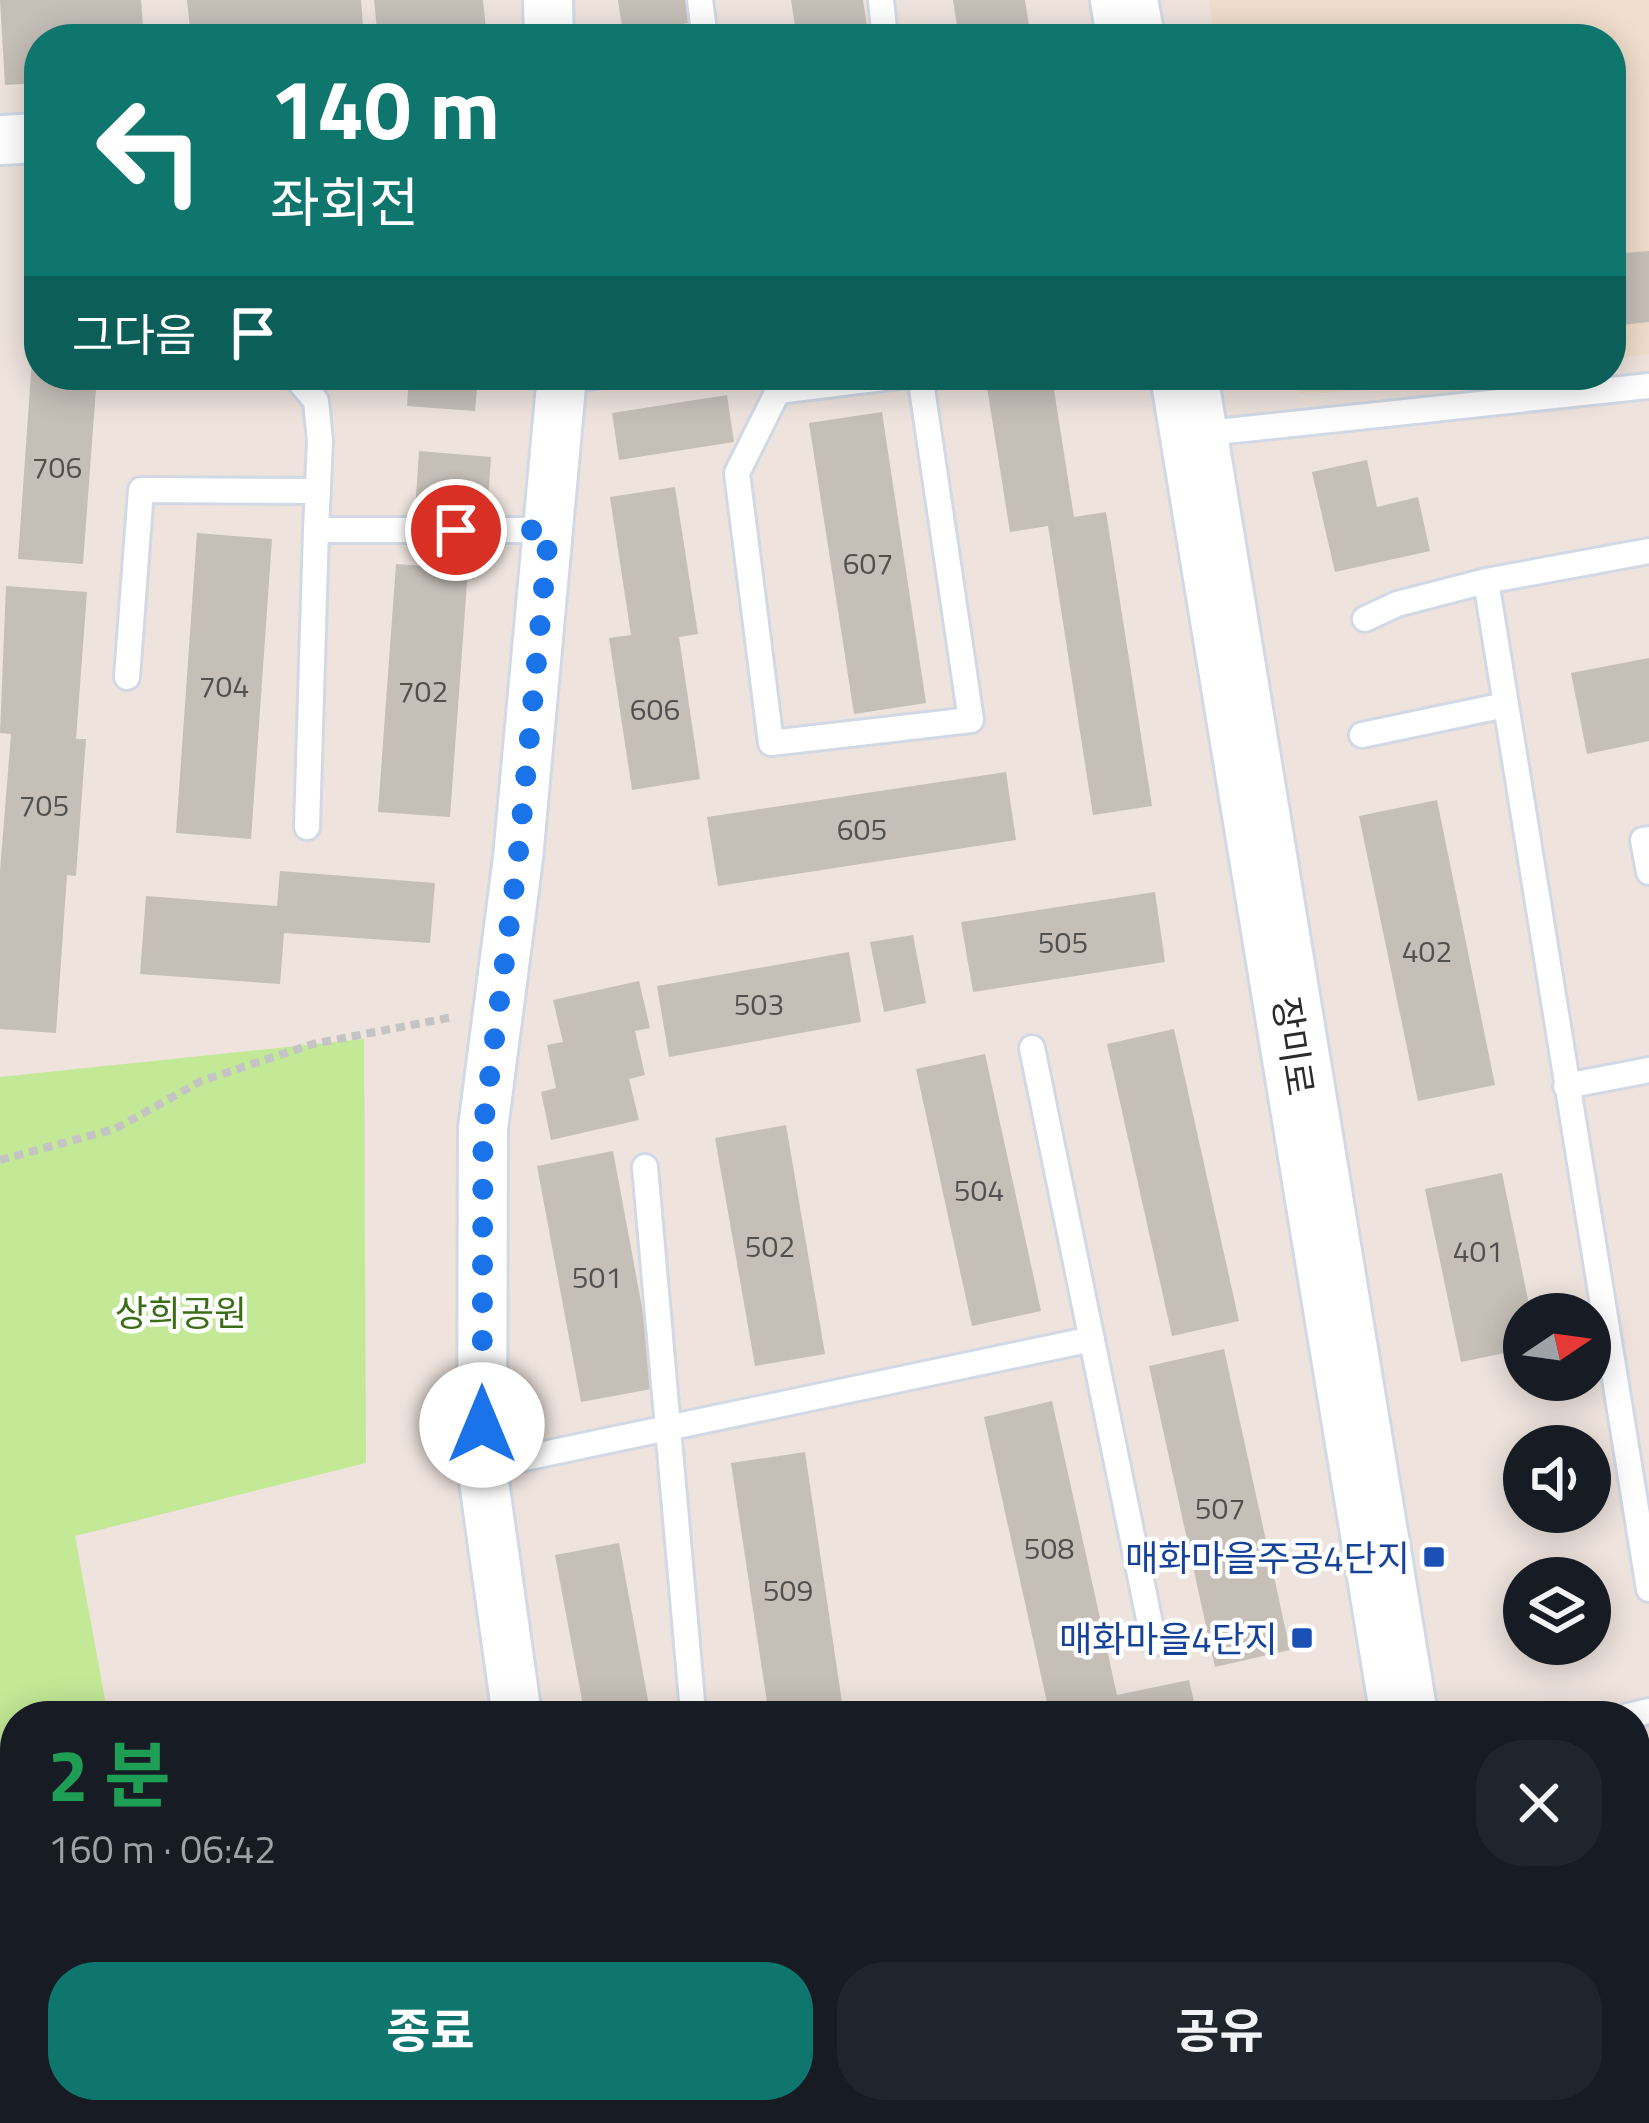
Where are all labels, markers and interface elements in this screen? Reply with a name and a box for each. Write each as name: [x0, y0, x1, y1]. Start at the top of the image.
text: 140 m: [270, 44, 500, 172]
icon: left: [72, 72, 228, 228]
text: 좌회전: [270, 161, 419, 243]
text: 그다음: [72, 300, 196, 368]
icon: arrive: [220, 300, 286, 366]
house number: 706: [32, 444, 82, 490]
pin: [405, 479, 507, 581]
icon: arrive: [423, 497, 489, 563]
house number: 607: [843, 540, 893, 586]
house number: 704: [199, 663, 249, 709]
house number: 702: [398, 668, 448, 714]
house number: 606: [630, 686, 680, 732]
house number: 705: [19, 782, 69, 828]
house number: 605: [837, 806, 887, 852]
house number: 505: [1038, 919, 1088, 965]
house number: 402: [1402, 928, 1452, 974]
house number: 503: [734, 981, 784, 1027]
street label: 장미로: [1259, 993, 1329, 1099]
house number: 504: [954, 1167, 1004, 1213]
house number: 502: [745, 1223, 795, 1269]
house number: 401: [1453, 1228, 1503, 1274]
house number: 501: [572, 1254, 622, 1300]
park label: 상희공원: [115, 1285, 247, 1340]
north arrow: [1503, 1293, 1611, 1401]
map controls: [1503, 1293, 1611, 1665]
position arrow: [419, 1362, 545, 1488]
button: sound: [1503, 1425, 1611, 1533]
house number: 507: [1195, 1485, 1245, 1531]
house number: 508: [1024, 1525, 1074, 1571]
place label: 매화마을주공4단지: [1125, 1530, 1410, 1585]
marker: 매화마을주공4단지: [1421, 1544, 1447, 1570]
button: layers: [1503, 1557, 1611, 1665]
house number: 509: [763, 1567, 813, 1613]
place label: 매화마을4단지: [1059, 1611, 1278, 1666]
marker: 매화마을4단지: [1289, 1625, 1315, 1651]
text: 2 분: [48, 1719, 170, 1829]
button: close: [1476, 1740, 1602, 1866]
text: 160 m · 06:42: [48, 1819, 276, 1878]
button: 종료: [48, 1962, 813, 2100]
button: 공유: [837, 1962, 1602, 2100]

